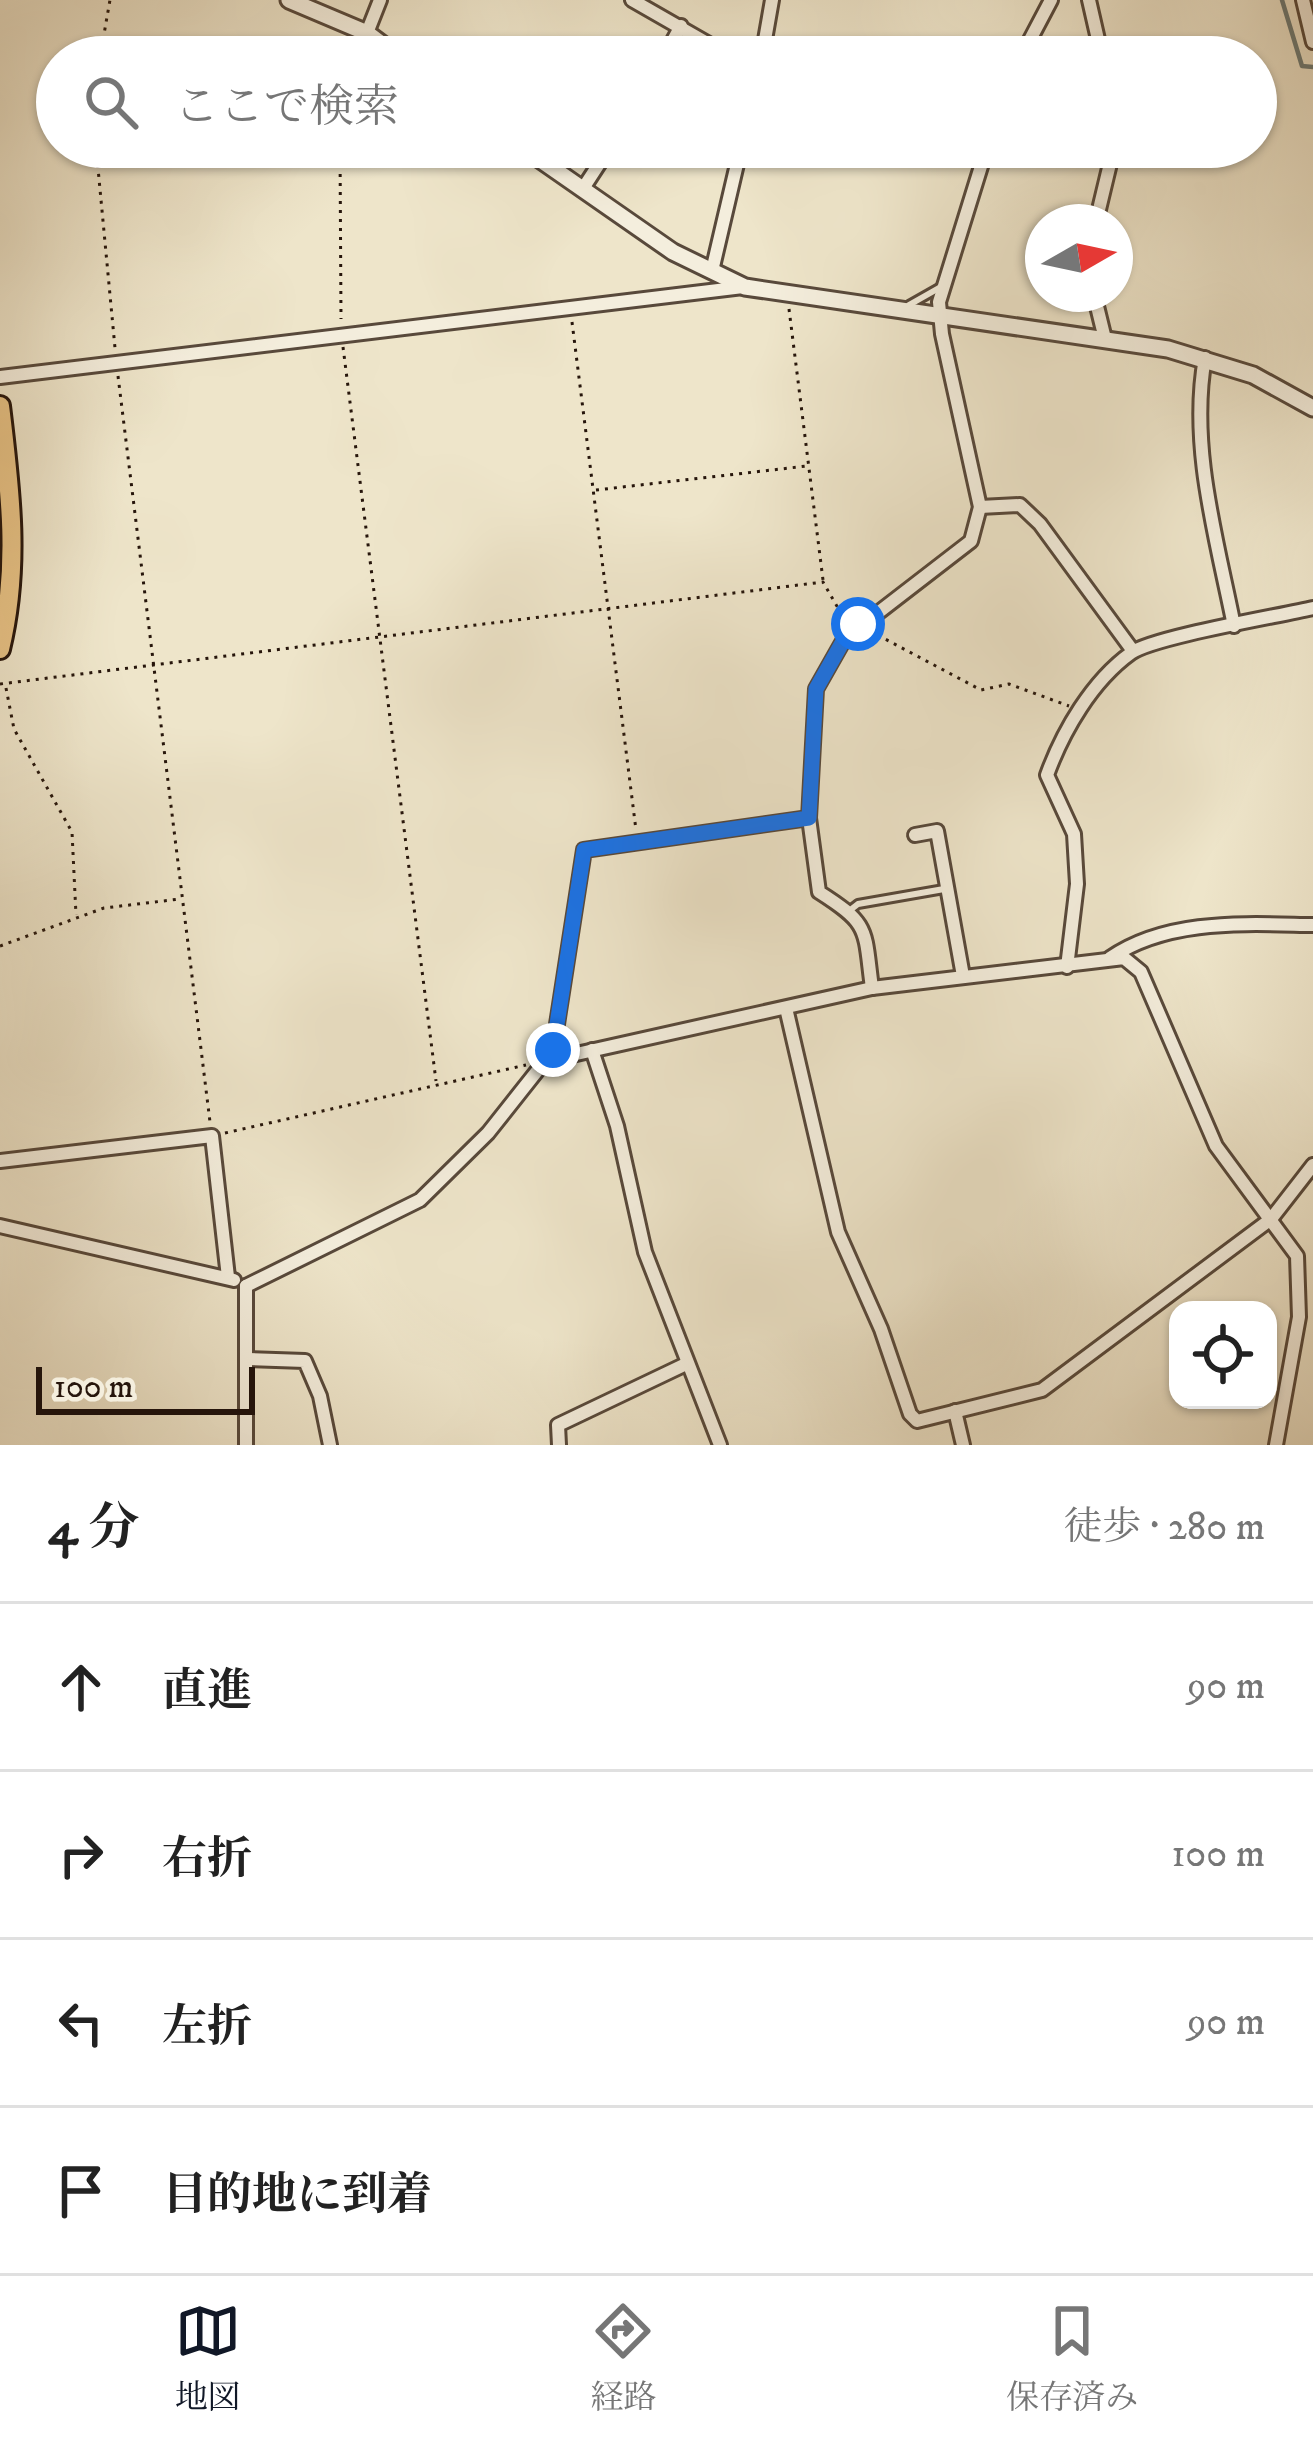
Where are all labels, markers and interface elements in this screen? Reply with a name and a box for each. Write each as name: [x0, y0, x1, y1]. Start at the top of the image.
search box: [36, 36, 1277, 168]
icon: search: [78, 69, 144, 135]
text: ここで検索: [174, 80, 399, 136]
north arrow: [1025, 204, 1133, 312]
route start: [831, 597, 885, 651]
route end: [526, 1023, 580, 1077]
map controls: [1169, 1301, 1277, 1409]
button: locate: [1169, 1301, 1277, 1409]
scale bar: [36, 1361, 255, 1414]
text: 100 m: [54, 1367, 133, 1408]
text: 4 分: [48, 1497, 139, 1561]
text: 徒歩 · 280 m: [1064, 1503, 1265, 1552]
icon: ahead: [48, 1654, 114, 1720]
text: 90 m: [1187, 1662, 1265, 1711]
text: 直進: [162, 1664, 252, 1720]
icon: right: [48, 1822, 114, 1888]
text: 100 m: [1171, 1830, 1265, 1879]
text: 右折: [162, 1832, 252, 1888]
icon: left: [48, 1990, 114, 2056]
text: 90 m: [1187, 1998, 1265, 2047]
text: 左折: [162, 2000, 252, 2056]
icon: arrive: [48, 2158, 114, 2224]
text: 目的地に到着: [162, 2168, 432, 2224]
tab: 地図: [175, 2298, 241, 2419]
tab: 経路: [590, 2298, 656, 2419]
tab: 保存済み: [1006, 2298, 1138, 2419]

